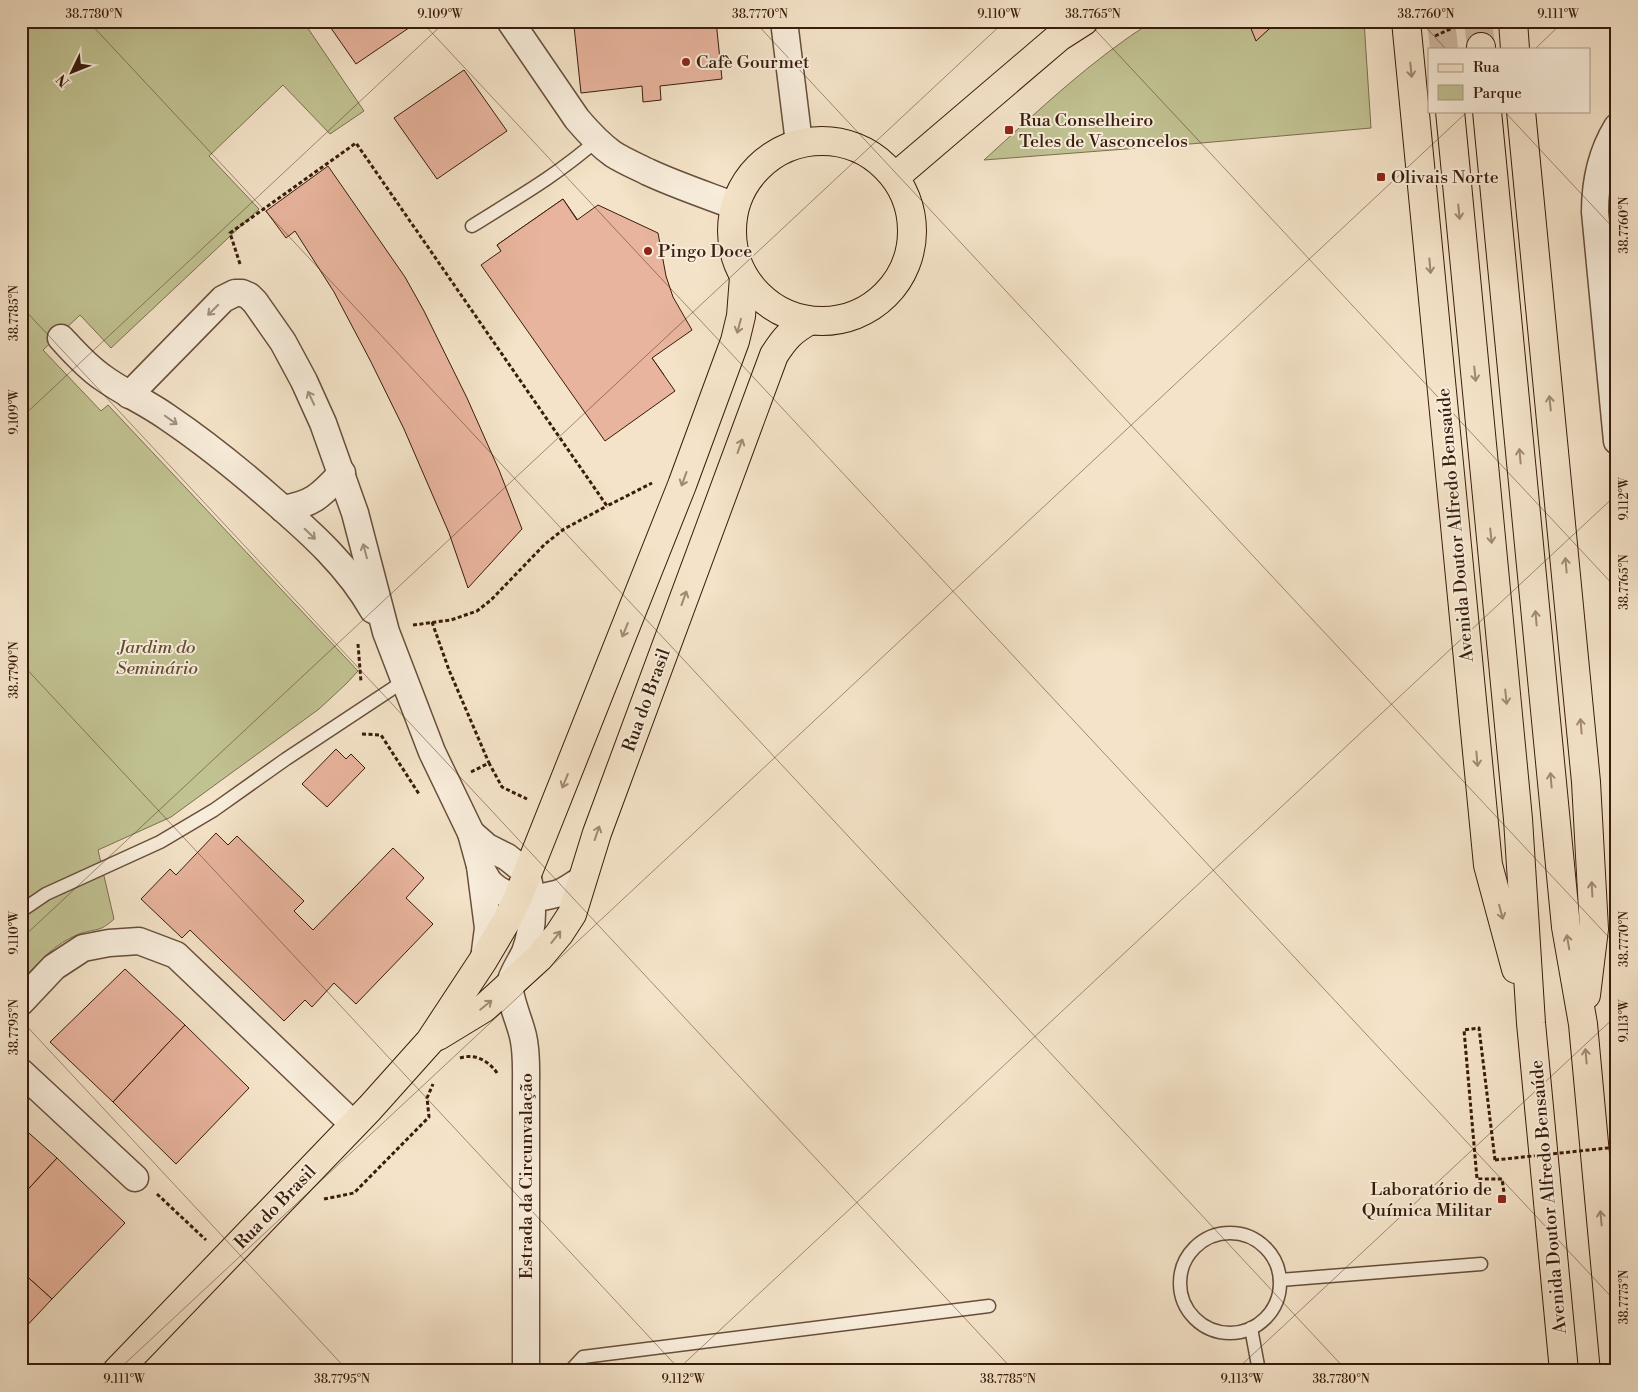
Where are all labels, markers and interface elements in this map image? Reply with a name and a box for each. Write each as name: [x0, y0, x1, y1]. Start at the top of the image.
text: 38.7780°N: [65, 7, 123, 22]
text: 9.109°W: [417, 7, 464, 22]
text: 38.7770°N: [732, 7, 788, 22]
text: 9.110°W: [977, 7, 1022, 22]
text: 38.7765°N: [1065, 7, 1121, 22]
text: 38.7760°N: [1398, 7, 1455, 22]
text: 9.111°W: [1537, 7, 1580, 22]
north arrow: [48, 48, 98, 98]
legend: [1428, 48, 1590, 112]
place label: Cafè Gourmet: [696, 51, 810, 74]
marker: Cafè Gourmet: [680, 56, 692, 68]
text: Rua: [1473, 58, 1500, 77]
one-way arrow: [1406, 61, 1416, 77]
text: N: [53, 70, 74, 90]
text: Parque: [1473, 84, 1522, 103]
place label: Rua Conselheiro Teles de Vasconcelos: [1019, 109, 1188, 153]
marker: Rua Conselheiro Teles de Vasconcelos: [1003, 124, 1015, 136]
place label: Olivais Norte: [1391, 166, 1499, 189]
marker: Olivais Norte: [1375, 171, 1387, 183]
text: 38.7760°N: [1617, 196, 1632, 253]
one-way arrow: [1455, 204, 1464, 220]
place label: Pingo Doce: [658, 240, 752, 263]
marker: Pingo Doce: [642, 245, 654, 257]
one-way arrow: [1425, 258, 1435, 274]
text: 38.7785°N: [7, 285, 22, 341]
one-way arrow: [207, 304, 219, 316]
one-way arrow: [734, 317, 743, 333]
one-way arrow: [1470, 365, 1480, 381]
street label: Avenida Doutor Alfredo Bensaúde: [1432, 387, 1479, 664]
text: 9.109°W: [7, 388, 22, 435]
one-way arrow: [306, 391, 316, 406]
one-way arrow: [1545, 395, 1555, 411]
one-way arrow: [164, 415, 178, 425]
one-way arrow: [736, 439, 745, 454]
one-way arrow: [1515, 449, 1525, 465]
one-way arrow: [679, 471, 688, 486]
text: 9.112°W: [1617, 476, 1632, 521]
one-way arrow: [1486, 527, 1496, 543]
one-way arrow: [304, 528, 316, 540]
one-way arrow: [360, 543, 369, 559]
text: 38.7765°N: [1617, 554, 1632, 610]
one-way arrow: [1561, 557, 1570, 573]
one-way arrow: [680, 591, 689, 606]
one-way arrow: [1531, 611, 1540, 627]
one-way arrow: [619, 622, 629, 637]
park label: Jardim do Seminário: [116, 636, 198, 680]
text: 38.7790°N: [7, 641, 22, 699]
street label: Rua do Brasil: [617, 645, 676, 755]
one-way arrow: [1502, 689, 1511, 705]
one-way arrow: [1576, 719, 1586, 735]
one-way arrow: [1473, 751, 1482, 767]
one-way arrow: [1546, 772, 1556, 788]
one-way arrow: [559, 773, 569, 788]
one-way arrow: [593, 825, 602, 841]
one-way arrow: [1587, 881, 1596, 897]
one-way arrow: [1496, 903, 1506, 919]
text: 9.110°W: [7, 910, 22, 955]
text: 38.7770°N: [1617, 911, 1632, 967]
one-way arrow: [551, 931, 562, 944]
one-way arrow: [1563, 934, 1573, 950]
text: 38.7795°N: [7, 999, 22, 1055]
one-way arrow: [479, 999, 492, 1010]
text: 9.113°W: [1617, 999, 1632, 1042]
one-way arrow: [1581, 1048, 1591, 1064]
street label: Avenida Doutor Alfredo Bensaúde: [1525, 1059, 1572, 1336]
street label: Estrada da Circunvalação: [515, 1073, 538, 1279]
street label: Rua do Brasil: [230, 1160, 322, 1254]
place label: Laboratório de Química Militar: [1362, 1178, 1492, 1222]
marker: Laboratório de Química Militar: [1496, 1193, 1508, 1205]
one-way arrow: [1596, 1210, 1606, 1226]
text: 38.7775°N: [1617, 1270, 1632, 1324]
text: 9.111°W: [103, 1372, 146, 1387]
text: 38.7795°N: [314, 1372, 370, 1387]
text: 9.112°W: [661, 1372, 706, 1387]
text: 38.7785°N: [980, 1372, 1036, 1387]
text: 9.113°W: [1221, 1372, 1264, 1387]
text: 38.7780°N: [1312, 1372, 1370, 1387]

